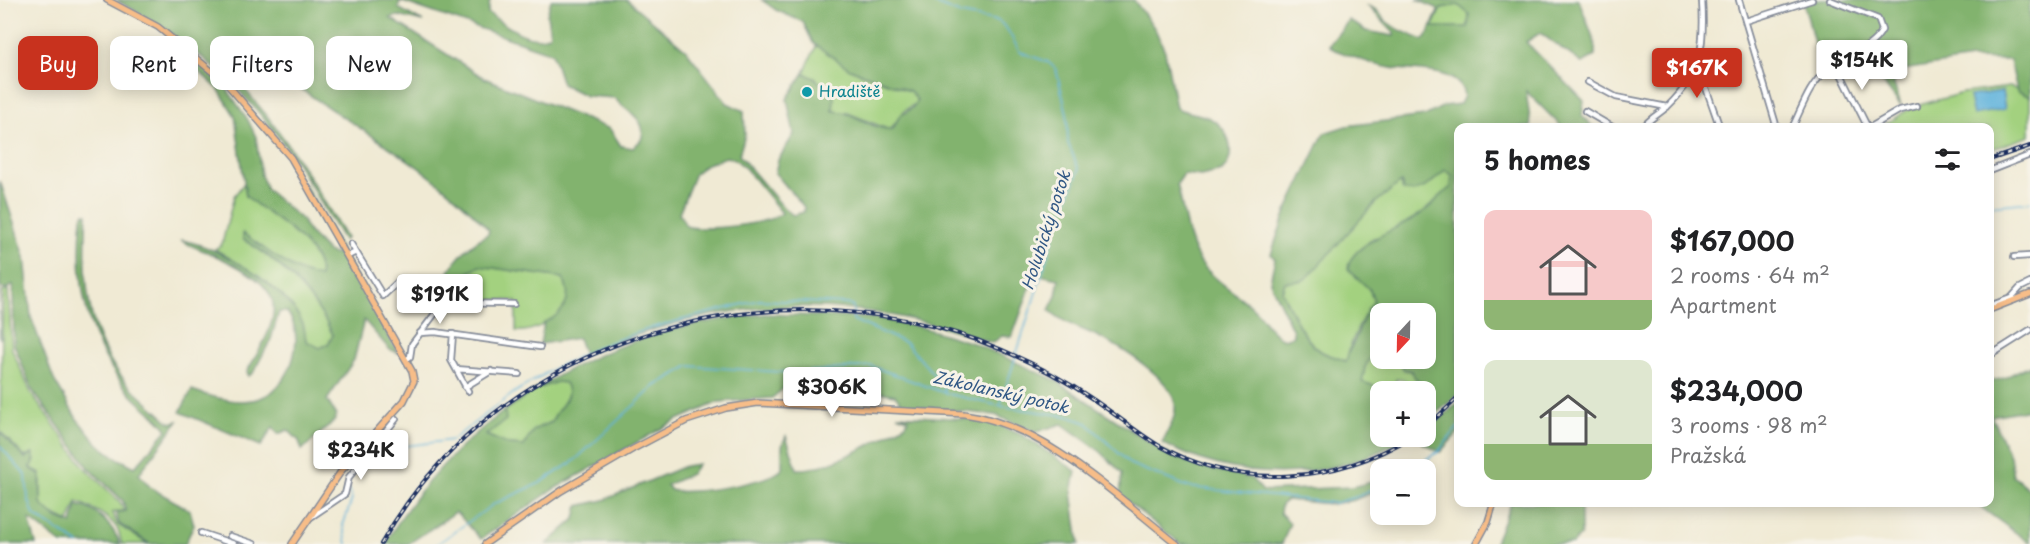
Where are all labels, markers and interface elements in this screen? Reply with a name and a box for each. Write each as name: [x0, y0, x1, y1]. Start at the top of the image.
chip: Buy: [18, 36, 98, 90]
chip: Rent: [110, 36, 198, 90]
chip: Filters: [210, 36, 314, 90]
chip: New: [326, 36, 412, 90]
pin: $154K: [1820, 40, 1904, 91]
text: $154K: [1830, 44, 1894, 74]
pin: $167K: [1655, 48, 1739, 99]
text: $167K: [1666, 52, 1728, 82]
place label: Hradiště: [819, 79, 880, 102]
marker: Hradiště: [800, 85, 814, 99]
text: 5 homes: [1484, 140, 1590, 179]
icon: filters: [1931, 143, 1964, 176]
water label: Holubický potok: [1014, 166, 1076, 293]
text: $167,000: [1670, 221, 1794, 260]
icon: home: [1532, 234, 1604, 306]
text: 2 rooms · 64 m²: [1670, 260, 1830, 290]
pin: $191K: [398, 274, 482, 325]
text: $191K: [411, 278, 469, 308]
text: Apartment: [1670, 290, 1777, 320]
north arrow: [1370, 303, 1436, 369]
map controls: [1370, 303, 1436, 525]
water label: Zákolanský potok: [931, 364, 1072, 419]
pin: $306K: [790, 367, 874, 418]
text: $306K: [797, 371, 867, 401]
text: $234,000: [1670, 371, 1803, 410]
button: +: [1370, 381, 1436, 447]
icon: home: [1532, 384, 1604, 456]
text: 3 rooms · 98 m²: [1670, 410, 1828, 440]
pin: $234K: [319, 430, 403, 481]
text: $234K: [327, 434, 395, 464]
text: Pražská: [1670, 440, 1746, 470]
button: −: [1370, 459, 1436, 525]

